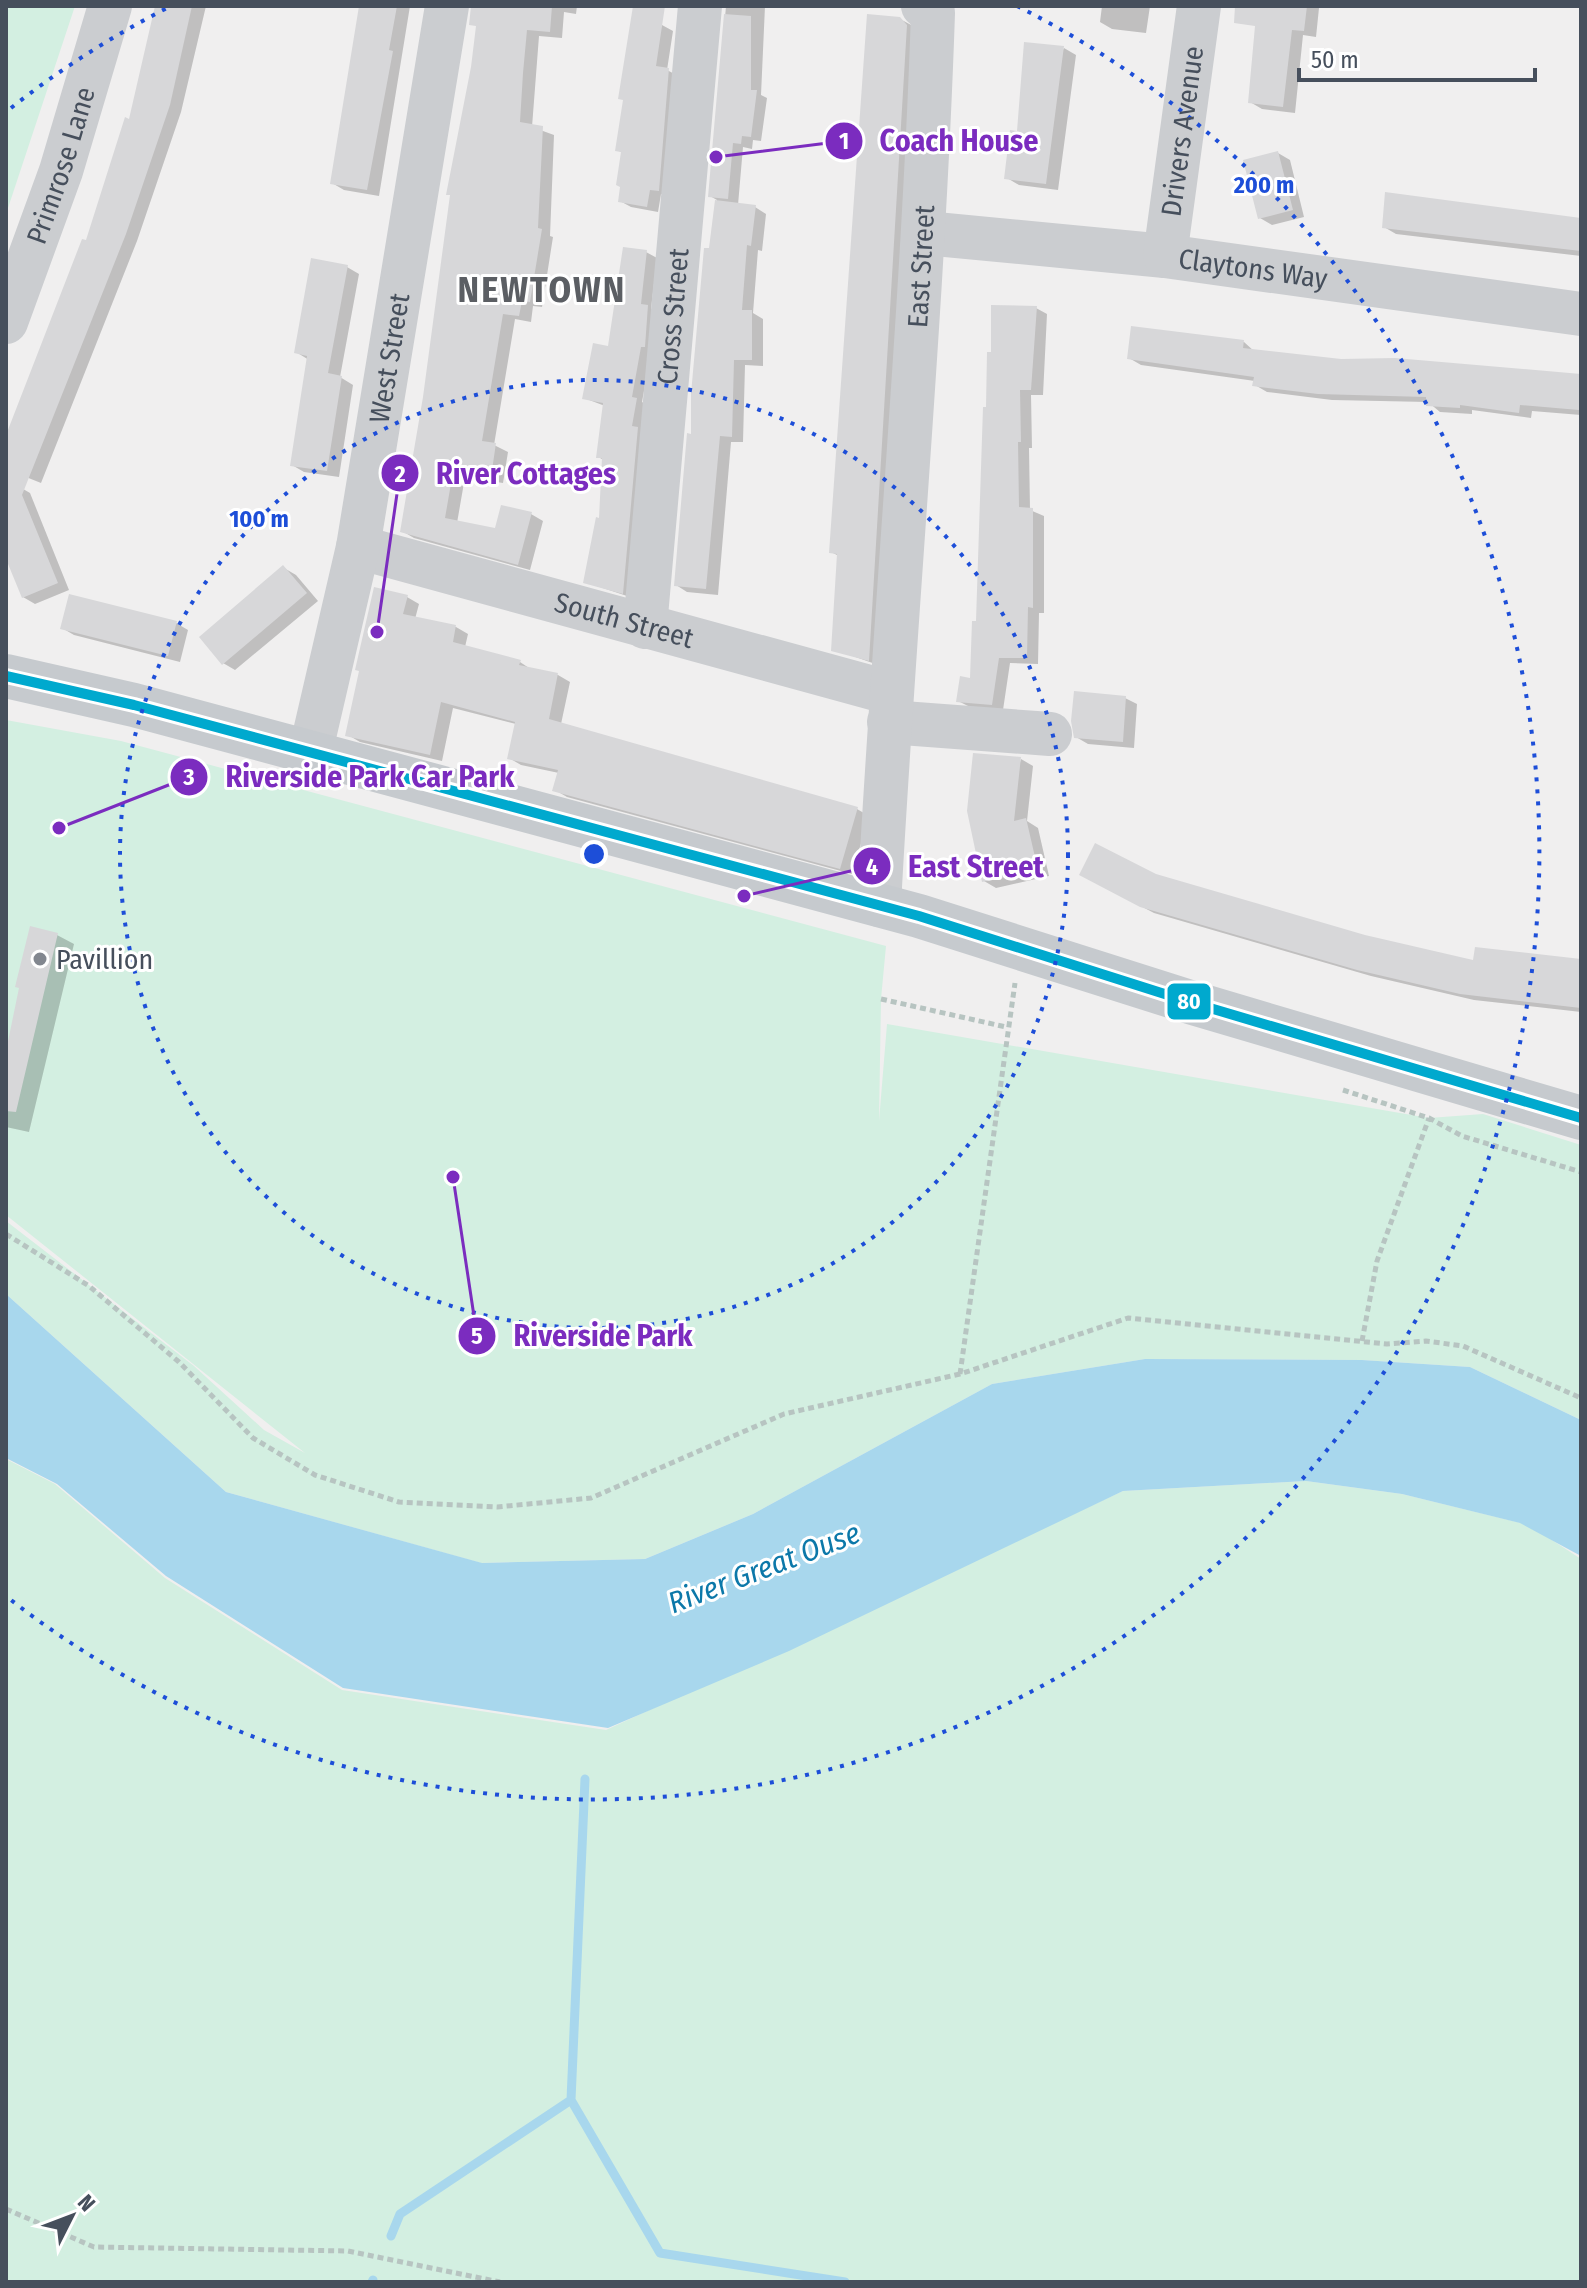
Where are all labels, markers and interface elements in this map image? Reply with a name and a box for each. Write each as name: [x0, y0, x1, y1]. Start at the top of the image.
scale bar: [1299, 32, 1535, 82]
street label: Drivers Avenue: [1155, 44, 1210, 218]
text: 50 m: [1311, 46, 1359, 74]
street label: Primrose Lane: [20, 83, 102, 249]
callout: Coach House: [824, 114, 1055, 168]
text: Coach House: [880, 123, 1038, 159]
text: 1: [839, 127, 849, 155]
text: 200 m: [1233, 171, 1294, 199]
street label: East Street: [901, 203, 941, 329]
street label: Claytons Way: [1177, 242, 1330, 296]
street label: Cross Street: [651, 246, 696, 386]
district label: NEWTOWN: [458, 268, 626, 312]
street label: West Street: [363, 290, 417, 426]
callout: River Cottages: [380, 446, 632, 500]
text: River Cottages: [436, 456, 616, 492]
text: 2: [393, 460, 406, 488]
text: 100 m: [229, 505, 289, 533]
street label: South Street: [551, 586, 698, 655]
callout: Riverside Park Car Park: [169, 750, 531, 804]
text: Riverside Park Car Park: [225, 759, 515, 795]
text: 3: [182, 763, 195, 791]
callout: East Street: [852, 839, 1060, 893]
centre of rings: [580, 840, 608, 868]
text: East Street: [908, 849, 1044, 885]
text: 4: [866, 853, 878, 881]
place label: Pavillion: [56, 943, 153, 976]
marker: Pavillion: [31, 950, 49, 968]
line badge: 80: [1166, 982, 1212, 1021]
text: 80: [1177, 988, 1201, 1015]
callout: Riverside Park: [457, 1309, 708, 1363]
text: Riverside Park: [513, 1318, 693, 1354]
text: 5: [471, 1322, 483, 1350]
water label: River Great Ouse: [663, 1515, 865, 1621]
north arrow: [32, 2176, 112, 2256]
text: N: [72, 2189, 101, 2217]

